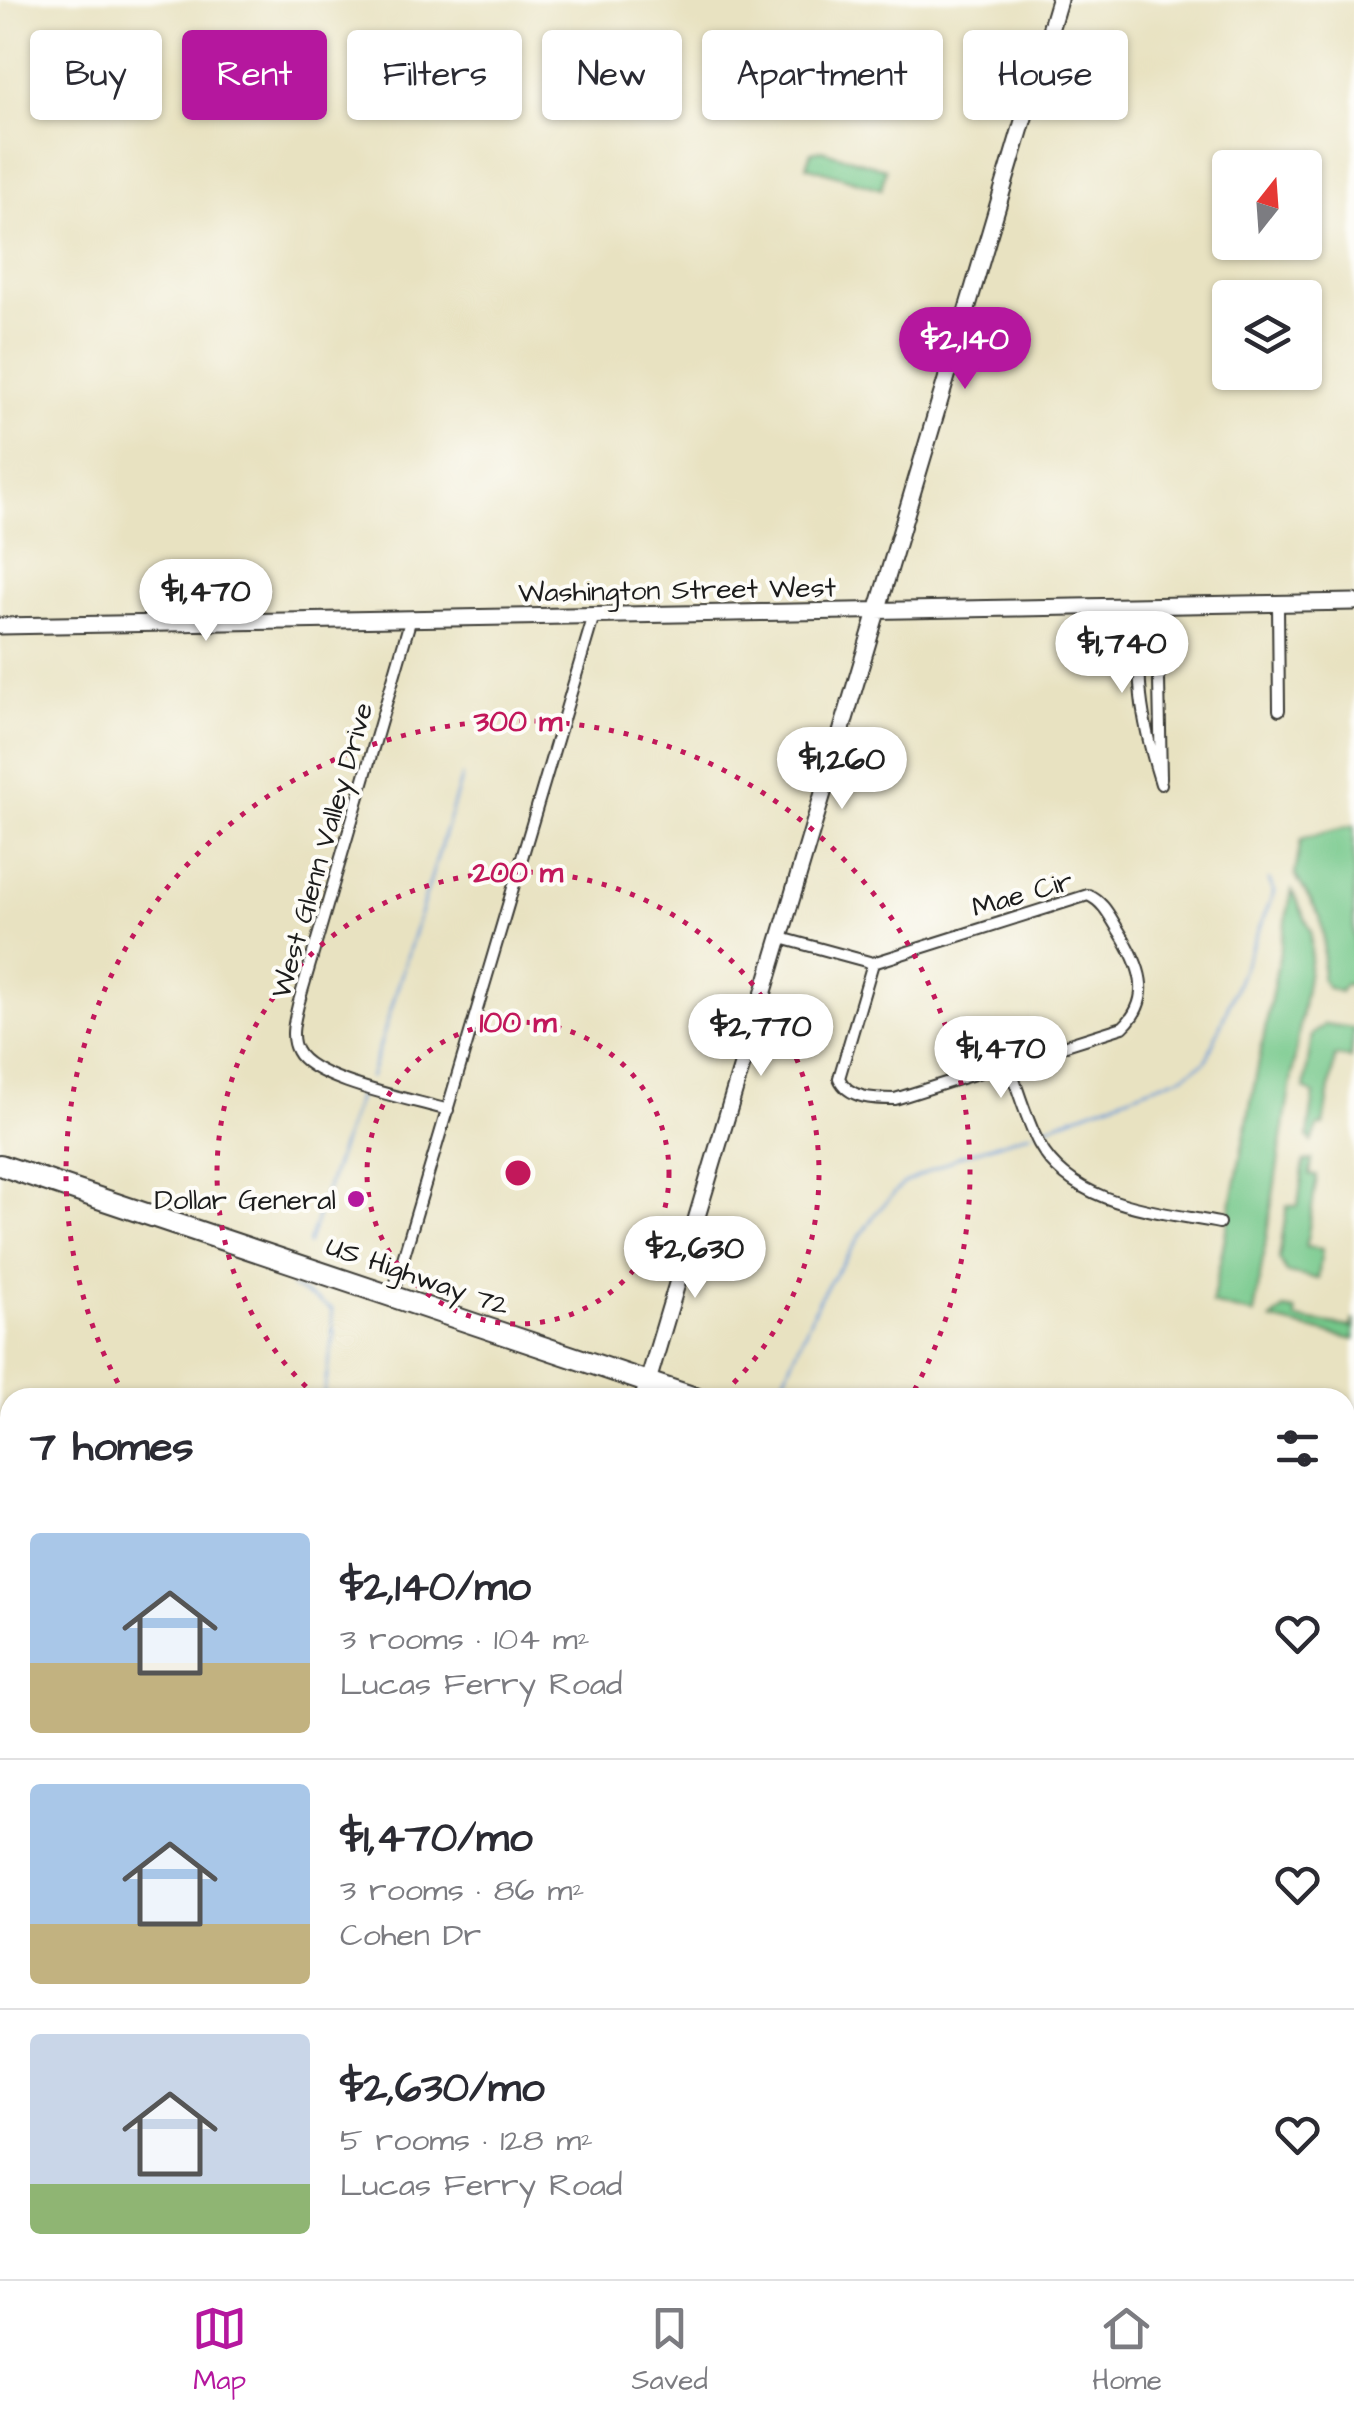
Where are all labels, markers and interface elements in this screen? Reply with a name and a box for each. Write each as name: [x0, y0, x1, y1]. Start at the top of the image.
chip: Buy: [30, 30, 162, 120]
chip: Rent: [182, 30, 327, 120]
chip: Filters: [347, 30, 522, 120]
chip: New: [542, 30, 682, 120]
chip: Apartment: [702, 30, 943, 120]
chip: House: [963, 30, 1128, 120]
north arrow: [1212, 150, 1322, 260]
map controls: [1212, 150, 1322, 390]
button: layers: [1212, 280, 1322, 390]
pin: $2,140: [884, 307, 1046, 392]
text: $2,140: [921, 317, 1009, 362]
pin: $1,470: [125, 559, 287, 644]
street label: Washington Street West: [518, 568, 837, 614]
text: $1,470: [161, 569, 251, 614]
pin: $1,740: [1041, 611, 1203, 696]
text: $1,740: [1077, 621, 1167, 666]
street label: West Glenn Valley Drive: [262, 698, 385, 1003]
text: 300 m: [473, 701, 563, 743]
pin: $1,260: [761, 727, 923, 812]
text: $1,260: [799, 737, 885, 782]
text: 200 m: [472, 852, 564, 894]
street label: Mae Cir: [967, 861, 1077, 927]
pin: $2,770: [680, 994, 842, 1079]
text: 100 m: [479, 1002, 557, 1044]
text: $2,770: [710, 1004, 812, 1049]
pin: $1,470: [920, 1016, 1082, 1101]
text: $1,470: [956, 1026, 1046, 1071]
centre of rings: [500, 1155, 536, 1191]
place label: Dollar General: [155, 1181, 336, 1220]
marker: Dollar General: [345, 1188, 367, 1210]
pin: $2,630: [614, 1216, 776, 1301]
text: $2,630: [646, 1226, 744, 1271]
street label: US Highway 72: [320, 1227, 514, 1328]
text: 7 homes: [30, 1419, 194, 1477]
icon: filters: [1270, 1421, 1325, 1476]
text: $2,140/mo: [340, 1559, 531, 1617]
icon: home: [110, 1573, 230, 1693]
icon: heart: [1270, 1606, 1325, 1661]
text: 3 rooms · 104 m²: [340, 1617, 590, 1662]
text: Lucas Ferry Road: [340, 1662, 622, 1707]
text: $1,470/mo: [340, 1810, 533, 1868]
icon: home: [110, 1824, 230, 1944]
icon: heart: [1270, 1857, 1325, 1912]
text: 3 rooms · 86 m²: [340, 1868, 584, 1913]
text: Cohen Dr: [340, 1913, 481, 1958]
text: $2,630/mo: [340, 2060, 545, 2118]
icon: home: [110, 2074, 230, 2194]
icon: heart: [1270, 2107, 1325, 2162]
text: 5 rooms · 128 m²: [340, 2118, 593, 2163]
text: Lucas Ferry Road: [340, 2163, 622, 2208]
tab: Map: [192, 2301, 247, 2400]
tab: Saved: [632, 2301, 708, 2400]
tab: Home: [1092, 2301, 1162, 2400]

